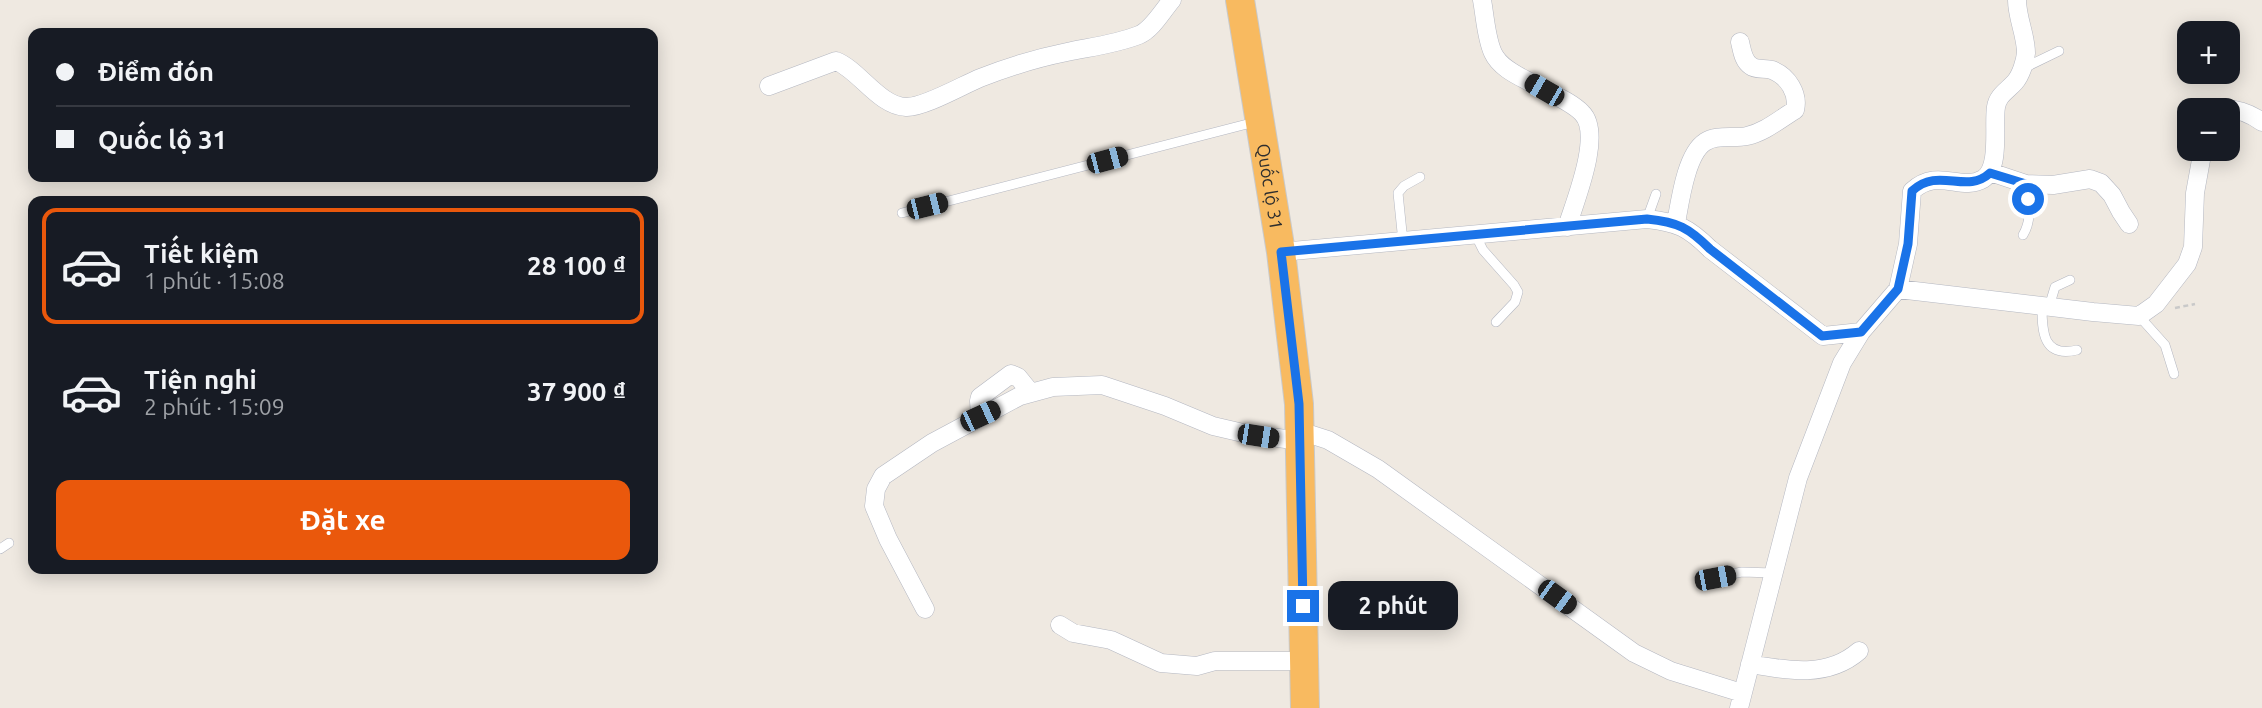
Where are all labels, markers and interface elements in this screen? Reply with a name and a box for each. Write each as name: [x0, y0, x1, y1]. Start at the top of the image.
map controls: [2177, 21, 2240, 161]
button: +: [2177, 21, 2240, 84]
text: Điểm đón: [98, 57, 214, 86]
car: [1521, 70, 1568, 110]
button: −: [2177, 98, 2240, 161]
text: Quốc lộ 31: [98, 125, 227, 154]
street label: Quốc lộ 31: [1253, 142, 1287, 231]
car: [1084, 144, 1131, 176]
route start: [2012, 183, 2044, 215]
car: [905, 191, 950, 221]
icon: car: [60, 235, 123, 298]
text: Tiết kiệm: [144, 239, 259, 268]
text: 28 100 ₫: [527, 251, 626, 280]
text: 1 phút · 15:08: [144, 268, 285, 293]
icon: car: [60, 361, 123, 424]
text: Tiện nghi: [144, 365, 257, 394]
text: 37 900 ₫: [527, 377, 626, 406]
text: 2 phút · 15:09: [144, 394, 285, 419]
car: [957, 398, 1004, 434]
car: [1236, 422, 1281, 450]
button: Đặt xe: [56, 480, 630, 560]
car: [1693, 564, 1738, 592]
car: [1534, 576, 1581, 618]
callout: 2 phút: [1328, 582, 1457, 630]
route end: [1287, 590, 1319, 622]
text: 2 phút: [1358, 593, 1428, 618]

